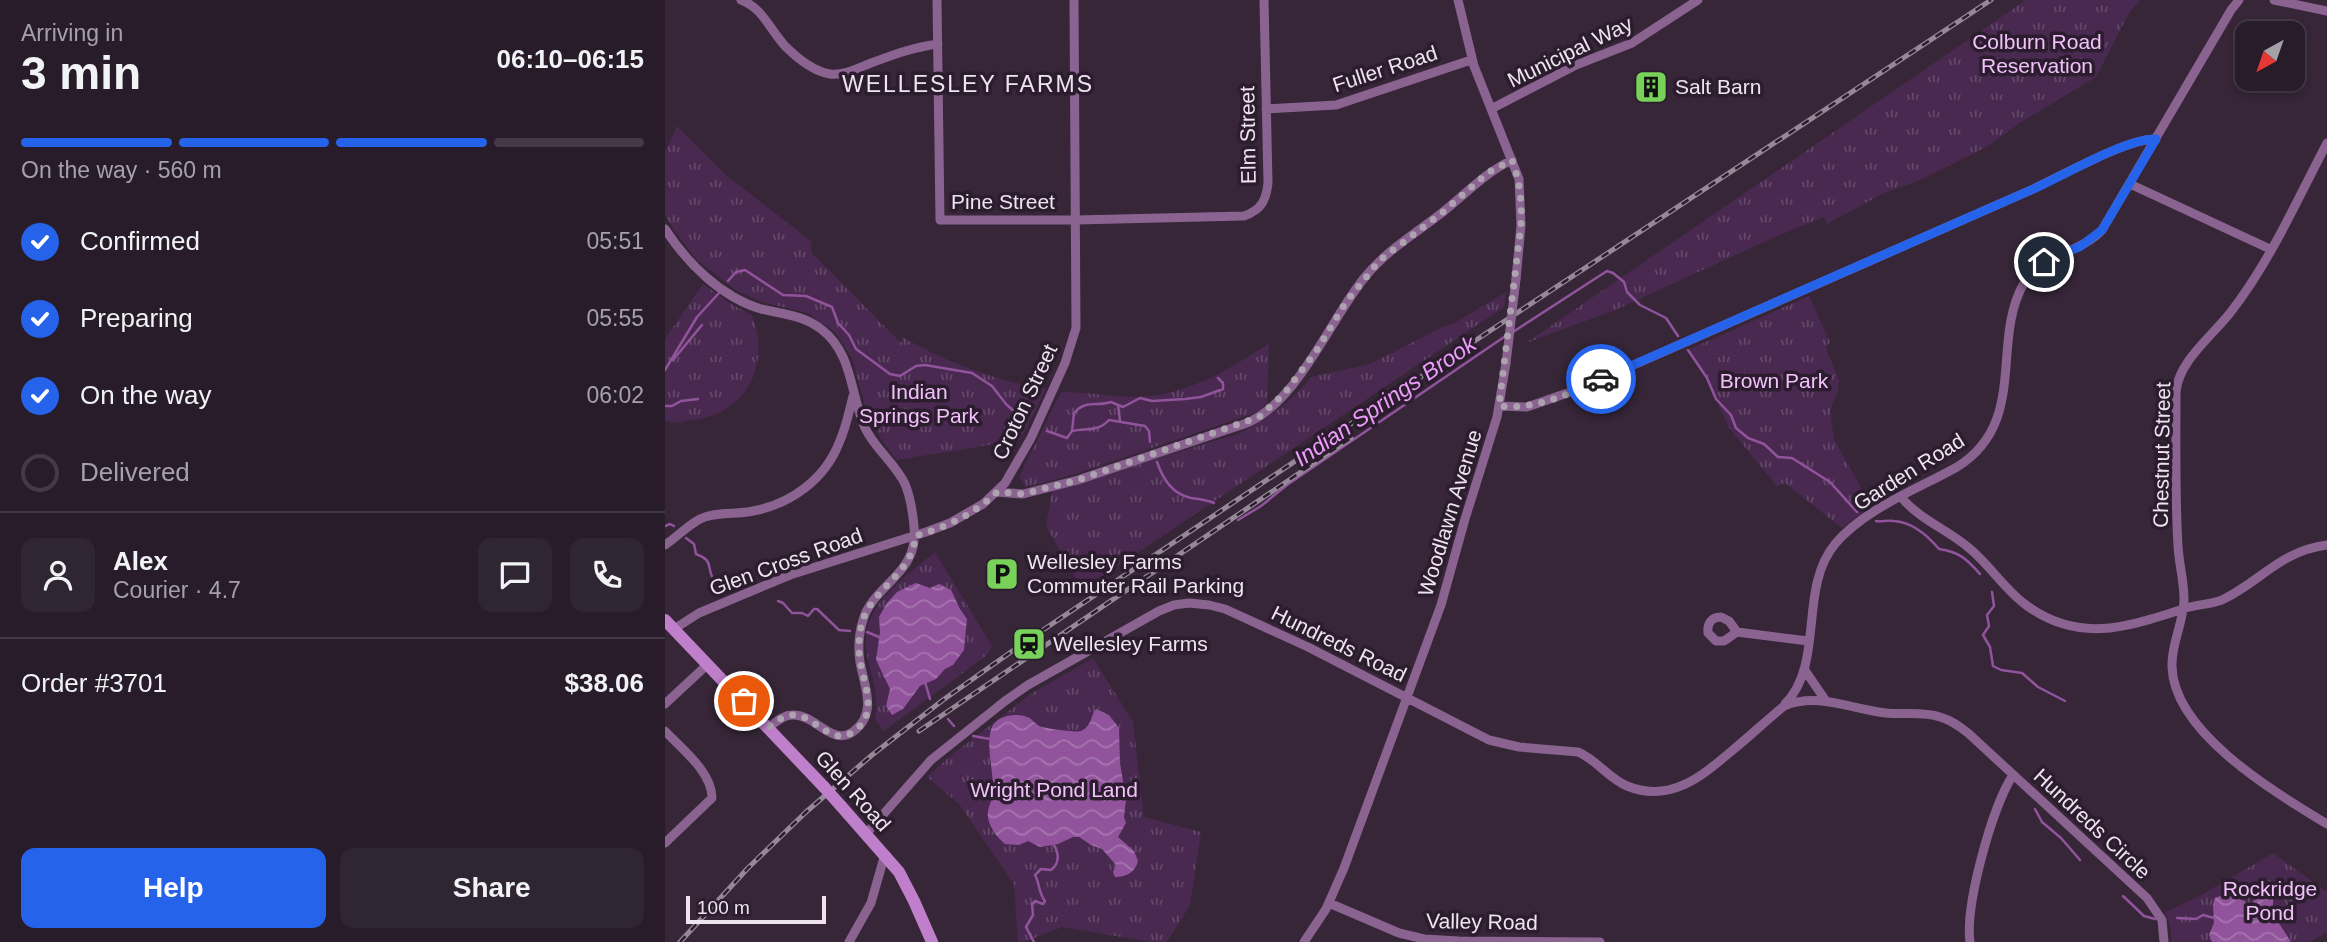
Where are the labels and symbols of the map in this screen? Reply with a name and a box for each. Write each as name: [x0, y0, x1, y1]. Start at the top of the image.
street label: Municipal Way: [1504, 11, 1636, 92]
north arrow: [2235, 21, 2305, 91]
park label: Colburn Road Reservation: [1972, 30, 2102, 77]
street label: Fuller Road: [1330, 41, 1440, 96]
building icon: Salt Barn: [1632, 68, 1670, 106]
district label: WELLESLEY FARMS: [842, 71, 1094, 97]
place label: Salt Barn: [1675, 75, 1761, 98]
street label: Elm Street: [1235, 86, 1260, 184]
street label: Pine Street: [951, 190, 1055, 213]
pin: [2014, 232, 2074, 292]
water label: Indian Springs Brook: [1289, 330, 1482, 471]
street label: Croton Street: [988, 340, 1061, 463]
courier: [1566, 344, 1636, 414]
park label: Brown Park: [1720, 369, 1829, 392]
park label: Indian Springs Park: [859, 380, 980, 427]
street label: Chestnut Street: [2149, 382, 2174, 528]
street label: Woodlawn Avenue: [1413, 427, 1486, 599]
street label: Garden Road: [1849, 428, 1968, 515]
street label: Glen Cross Road: [706, 523, 865, 600]
place label: Wellesley Farms Commuter Rail Parking: [1027, 550, 1244, 597]
parking icon: Wellesley Farms Commuter Rail Parking: [983, 555, 1021, 593]
street label: Hundreds Road: [1268, 601, 1410, 686]
station icon: Wellesley Farms: [1010, 625, 1048, 663]
place label: Wellesley Farms: [1053, 632, 1208, 655]
pin: [714, 671, 774, 731]
street label: Glen Road: [811, 746, 896, 836]
street label: Hundreds Circle: [2029, 764, 2155, 883]
park label: Wright Pond Land: [970, 778, 1138, 801]
park label: Rockridge Pond: [2223, 877, 2317, 924]
scale bar: [686, 893, 826, 925]
street label: Valley Road: [1426, 909, 1538, 934]

